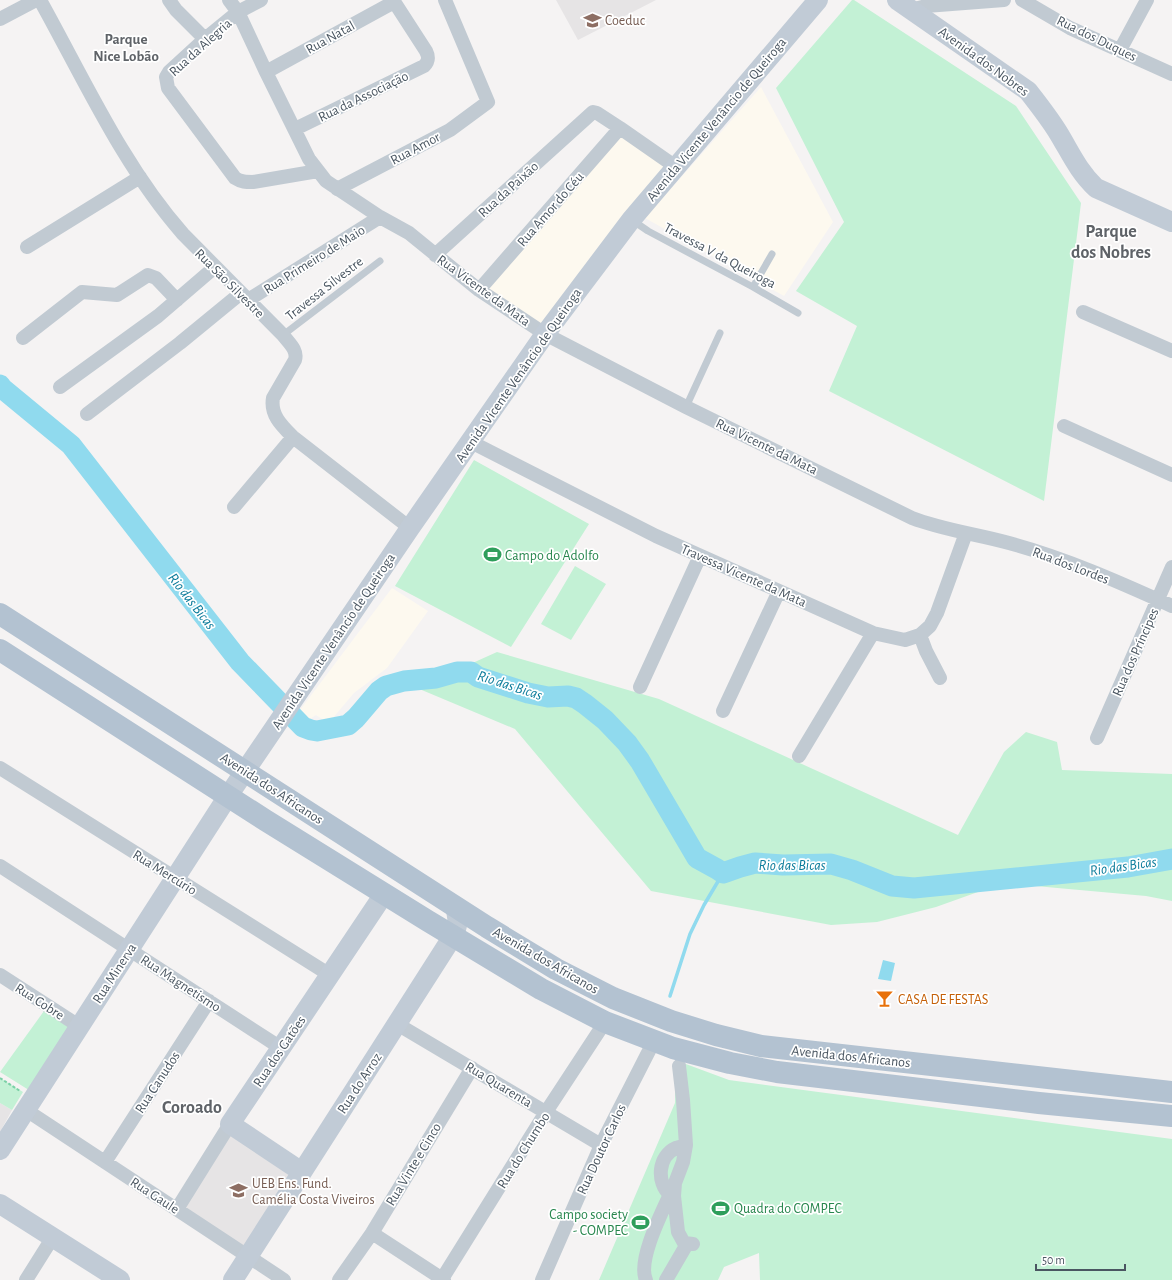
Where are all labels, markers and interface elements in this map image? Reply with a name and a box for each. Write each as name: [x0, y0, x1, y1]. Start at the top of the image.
school or university icon: Coeduc: [582, 10, 602, 30]
place label: Coeduc: [605, 14, 646, 28]
street label: Rua dos Duques: [1054, 14, 1139, 64]
street label: Rua da Alegria: [167, 16, 235, 79]
street label: Rua Natal: [304, 19, 357, 57]
street label: Avenida dos Nobres: [936, 25, 1031, 99]
district label: Parque Nice Lobão: [93, 32, 159, 64]
street label: Avenida Vicente Venâncio de Queiroga: [644, 35, 790, 204]
street label: Rua da Associação: [316, 69, 411, 125]
street label: Rua Amor: [388, 130, 443, 168]
street label: Rua da Paixão: [476, 159, 541, 220]
street label: Rua Amor do Céu: [515, 170, 587, 249]
street label: Travessa V da Queiroga: [661, 220, 778, 292]
street label: Rua Primeiro de Maio: [261, 223, 368, 297]
district label: Parque dos Nobres: [1071, 223, 1151, 262]
street label: Rua São Silvestre: [192, 246, 267, 321]
street label: Rua Vicente da Mata: [434, 252, 533, 329]
street label: Travessa Silvestre: [283, 254, 366, 323]
street label: Avenida Vicente Venâncio de Queiroga: [453, 286, 585, 465]
street label: Rua Vicente da Mata: [714, 416, 820, 478]
street label: Travessa Vicente da Mata: [679, 542, 809, 610]
sports icon: Campo do Adolfo: [482, 545, 502, 565]
street label: Rua dos Lordes: [1030, 545, 1111, 587]
place label: Campo do Adolfo: [505, 549, 599, 563]
street label: Avenida Vicente Venâncio de Queiroga: [270, 551, 398, 732]
water label: Rio das Bicas: [165, 570, 218, 633]
street label: Rua dos Príncipes: [1110, 606, 1162, 699]
water label: Rio das Bicas: [476, 668, 544, 703]
street label: Avenida dos Africanos: [218, 750, 325, 827]
street label: Rua Mercúrio: [130, 848, 199, 898]
water label: Rio das Bicas: [1089, 854, 1158, 879]
water label: Rio das Bicas: [758, 858, 826, 873]
street label: Avenida dos Africanos: [490, 925, 601, 997]
street label: Rua Minerva: [90, 941, 140, 1006]
street label: Rua Magnetismo: [138, 953, 223, 1015]
street label: Rua Cobre: [12, 981, 66, 1023]
bar icon: CASA DE FESTAS: [875, 989, 895, 1009]
place label: CASA DE FESTAS: [898, 993, 988, 1007]
street label: Rua dos Gatões: [251, 1013, 309, 1090]
street label: Avenida dos Africanos: [791, 1044, 911, 1070]
street label: Rua Canudos: [133, 1049, 183, 1116]
street label: Rua do Arroz: [335, 1050, 385, 1116]
street label: Rua Quarenta: [463, 1060, 535, 1110]
district label: Coroado: [162, 1099, 222, 1117]
street label: Rua Doutor Carlos: [575, 1102, 629, 1197]
street label: Rua do Chumbo: [495, 1110, 553, 1191]
street label: Rua Vinte e Cinco: [384, 1121, 444, 1208]
street label: Rua Gaule: [127, 1175, 181, 1217]
place label: UEB Ens. Fund. Camélia Costa Viveiros: [252, 1177, 375, 1207]
school or university icon: UEB Ens. Fund. Camélia Costa Viveiros: [229, 1181, 249, 1201]
sports icon: Quadra do COMPEC: [711, 1198, 731, 1218]
place label: Quadra do COMPEC: [734, 1202, 842, 1216]
place label: Campo society - COMPEC: [549, 1208, 628, 1238]
sports icon: Campo society - COMPEC: [631, 1212, 651, 1232]
scale bar: [1036, 1246, 1125, 1272]
text: 50 m: [1042, 1254, 1065, 1266]

